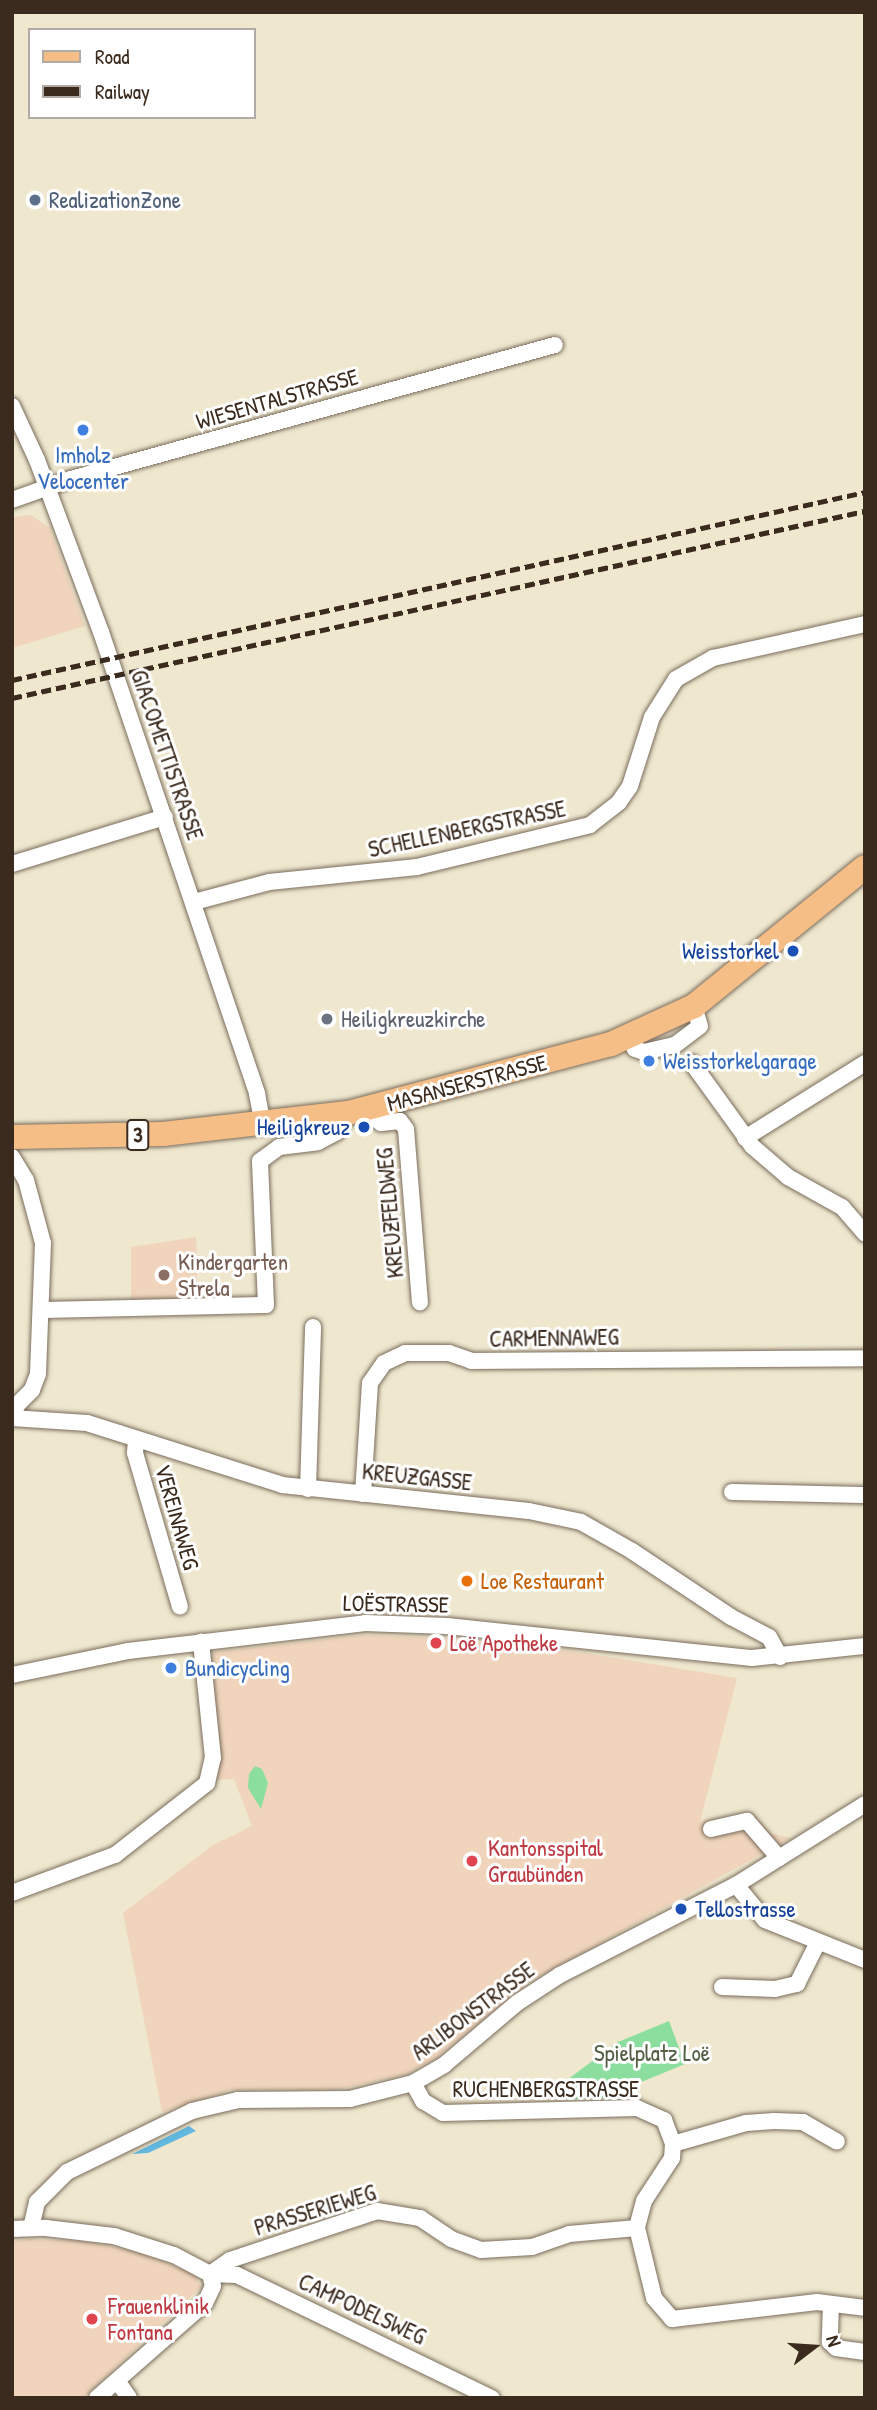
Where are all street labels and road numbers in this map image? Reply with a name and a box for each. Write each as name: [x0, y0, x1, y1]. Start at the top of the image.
street label: WIESENTALSTRASSE: [193, 363, 361, 435]
street label: GIACOMETTISTRASSE: [125, 666, 209, 844]
street label: SCHELLENBERGSTRASSE: [366, 795, 568, 863]
street label: MASANSERSTRASSE: [384, 1048, 550, 1118]
road number: 3: [126, 1118, 150, 1152]
street label: KREUZFELDWEG: [371, 1147, 409, 1279]
street label: CARMENNAWEG: [489, 1323, 619, 1353]
street label: KREUZGASSE: [361, 1458, 473, 1496]
street label: VEREINAWEG: [149, 1461, 205, 1573]
street label: LOËSTRASSE: [343, 1589, 449, 1619]
street label: ARLIBONSTRASSE: [406, 1956, 540, 2066]
street label: RUCHENBERGSTRASSE: [453, 2075, 639, 2103]
street label: PRASSERIEWEG: [251, 2178, 379, 2242]
street label: CAMPODELSWEG: [294, 2268, 430, 2350]

